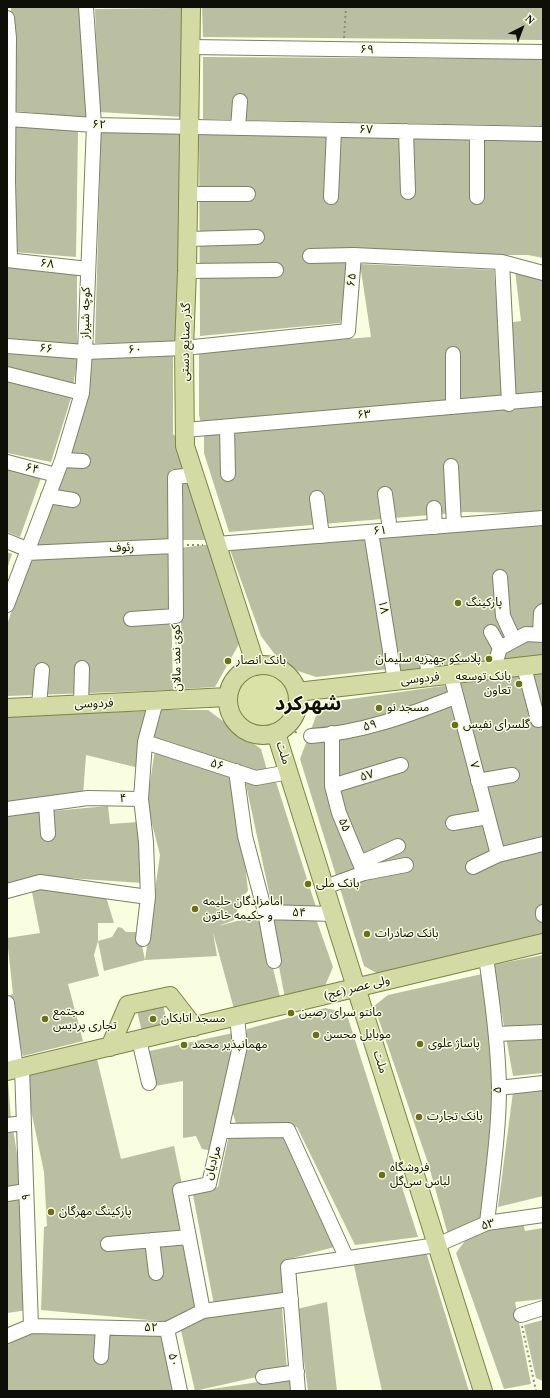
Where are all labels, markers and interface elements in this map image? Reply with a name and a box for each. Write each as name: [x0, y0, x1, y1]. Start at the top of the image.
north arrow: [502, 8, 542, 48]
text: N: [523, 12, 537, 26]
street label: ۶۹: [360, 43, 374, 57]
street label: ۶۲: [92, 118, 106, 132]
street label: ۶۷: [359, 123, 373, 137]
street label: ۶۸: [39, 256, 55, 272]
street label: ۶۵: [344, 273, 360, 287]
street label: کوچه شیراز: [78, 287, 94, 339]
street label: گذر صنایع دستی: [178, 303, 194, 381]
street label: ۶۶: [39, 341, 53, 357]
street label: ۶۰: [128, 342, 142, 358]
street label: ۶۳: [357, 407, 371, 423]
street label: ۶۴: [24, 460, 40, 478]
street label: ۶۱: [373, 523, 387, 539]
street label: رئوف: [109, 540, 135, 556]
place label: پارکینگ: [466, 596, 502, 610]
marker: پارکینگ: [453, 598, 463, 608]
street label: ۱۸: [375, 599, 391, 615]
street label: کوی نمد مالان: [169, 624, 185, 692]
place label: پلاسکو جهیزیه سلیمان: [375, 652, 481, 666]
place label: بانک انصار: [236, 654, 286, 668]
marker: پلاسکو جهیزیه سلیمان: [484, 654, 494, 664]
marker: بانک انصار: [223, 656, 233, 666]
street label: فردوسی: [400, 670, 440, 688]
place label: بانک توسعه تعاون: [456, 670, 511, 698]
marker: بانک توسعه تعاون: [514, 679, 524, 689]
district label: شهرکرد: [275, 693, 341, 717]
street label: فردوسی: [74, 696, 114, 712]
place label: مسجد نو: [387, 701, 429, 715]
marker: مسجد نو: [374, 703, 384, 713]
street label: ۵۹: [362, 717, 378, 735]
place label: گلسرای نفیس: [463, 718, 530, 732]
marker: گلسرای نفیس: [450, 720, 460, 730]
street label: ملت: [273, 740, 293, 766]
street label: ۵۶: [208, 756, 226, 774]
street label: ۷: [466, 760, 482, 770]
street label: ۵۷: [358, 767, 376, 785]
street label: ۴: [119, 792, 127, 806]
street label: ۵۵: [335, 816, 353, 834]
place label: بانک ملی: [316, 877, 359, 891]
marker: بانک ملی: [303, 879, 313, 889]
place label: امامزادگان حلیمه و حکیمه خاتون: [203, 895, 283, 923]
marker: امامزادگان حلیمه و حکیمه خاتون: [190, 904, 200, 914]
street label: ۵۴: [292, 906, 306, 920]
place label: بانک صادرات: [375, 927, 439, 941]
marker: بانک صادرات: [362, 929, 372, 939]
street label: ولی عصر (عج): [323, 973, 391, 1003]
place label: مجتمع تجاری پردیس: [53, 1005, 117, 1033]
place label: مانتو سرای رصین: [299, 1006, 382, 1020]
marker: مانتو سرای رصین: [286, 1008, 296, 1018]
place label: مسجد اتابکان: [161, 1012, 225, 1026]
marker: مجتمع تجاری پردیس: [40, 1014, 50, 1024]
marker: مسجد اتابکان: [148, 1014, 158, 1024]
place label: موبایل محسن: [324, 1028, 391, 1042]
marker: موبایل محسن: [311, 1030, 321, 1040]
place label: پاساژ علوی: [428, 1037, 480, 1051]
place label: مهمانپذیر محمد: [192, 1038, 268, 1052]
marker: پاساژ علوی: [415, 1039, 425, 1049]
marker: مهمانپذیر محمد: [179, 1040, 189, 1050]
street label: ملت: [370, 1049, 390, 1075]
street label: ۵: [491, 1086, 505, 1094]
place label: بانک تجارت: [427, 1110, 483, 1124]
marker: بانک تجارت: [414, 1112, 424, 1122]
street label: مرادیان: [201, 1144, 225, 1182]
place label: فروشگاه لباس سی‌گل: [390, 1161, 450, 1189]
marker: فروشگاه لباس سی‌گل: [377, 1170, 387, 1180]
street label: ۹: [20, 1193, 34, 1201]
place label: پارکینگ مهرگان: [59, 1205, 132, 1219]
marker: پارکینگ مهرگان: [46, 1207, 56, 1217]
street label: ۵۳: [480, 1216, 496, 1234]
street label: ۵۲: [144, 1321, 158, 1335]
street label: ۵۰: [165, 1352, 181, 1368]

